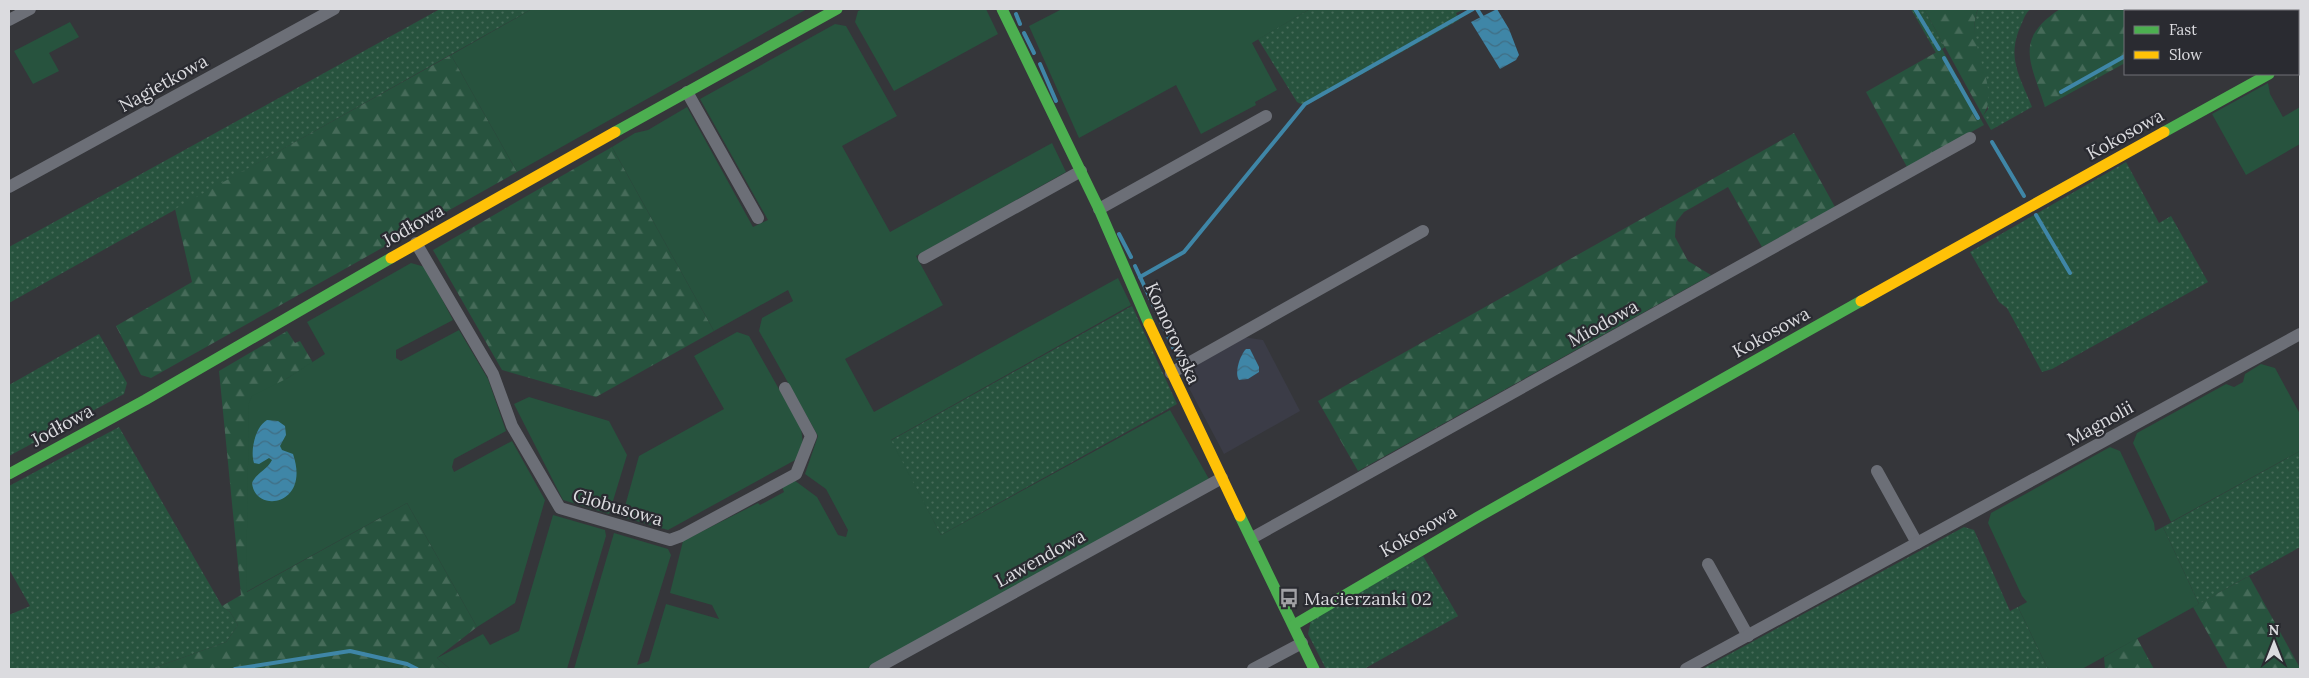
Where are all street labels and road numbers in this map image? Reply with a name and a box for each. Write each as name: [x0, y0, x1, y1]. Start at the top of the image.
street label: Nagietkowa: [114, 49, 212, 117]
street label: Kokosowa: [2082, 103, 2168, 165]
street label: Jodłowa: [377, 198, 448, 252]
street label: Komorowska: [1140, 279, 1206, 387]
street label: Miodowa: [1564, 294, 1642, 352]
street label: Kokosowa: [1728, 301, 1814, 363]
street label: Magnolii: [2063, 395, 2137, 451]
street label: Jodłowa: [26, 399, 97, 452]
street label: Globusowa: [570, 483, 666, 531]
street label: Kokosowa: [1376, 500, 1460, 562]
street label: Lawendowa: [991, 524, 1089, 592]

